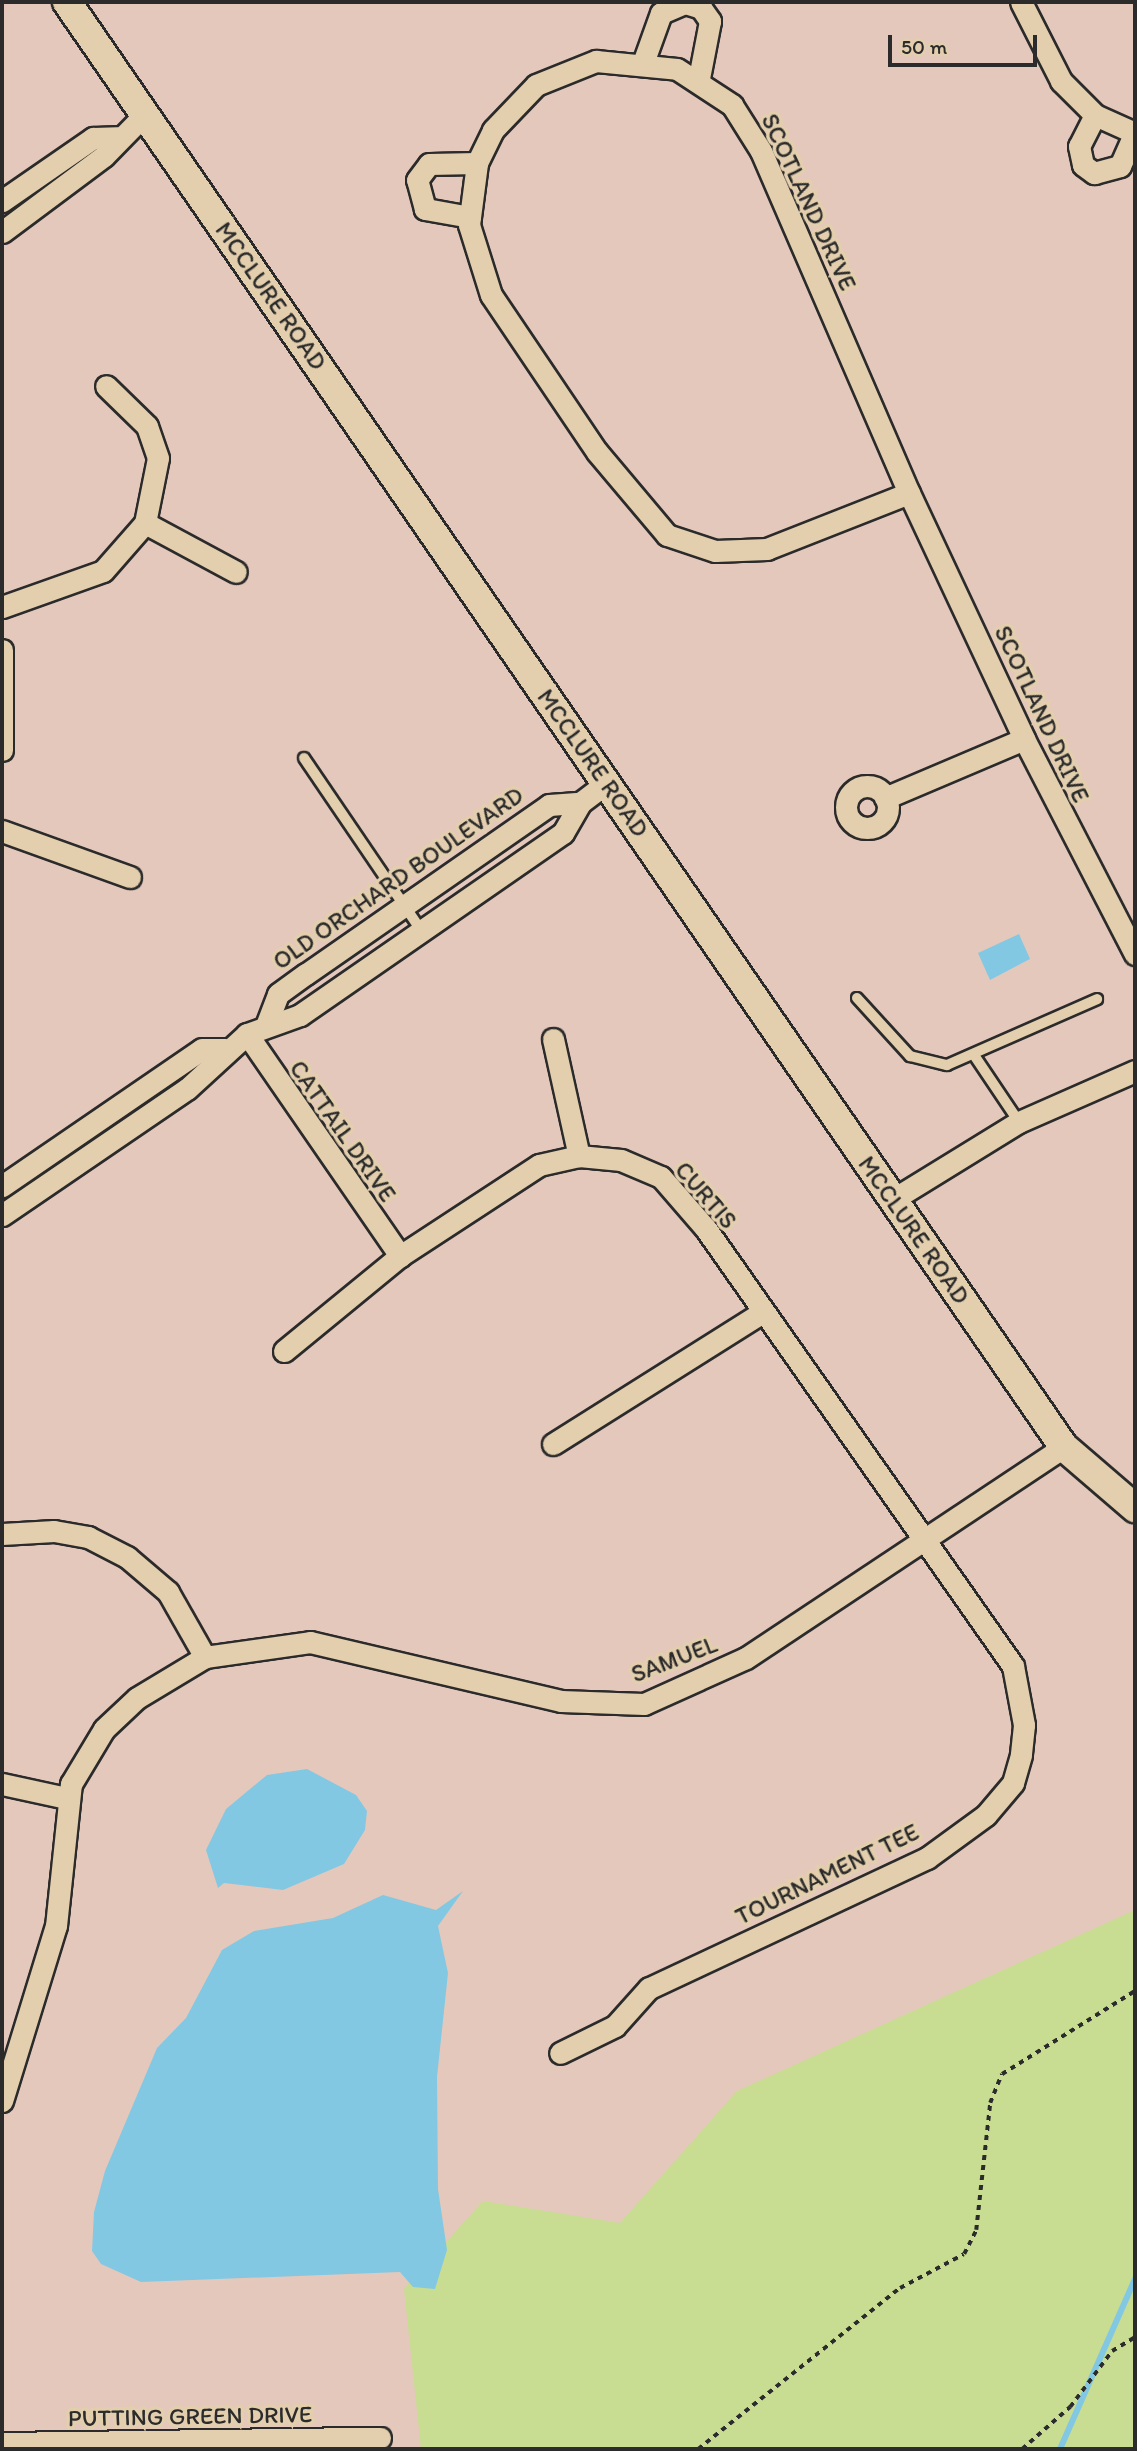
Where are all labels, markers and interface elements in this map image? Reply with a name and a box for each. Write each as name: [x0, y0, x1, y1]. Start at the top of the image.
scale bar: [892, 21, 1041, 65]
text: 50 m: [901, 34, 947, 59]
street label: SCOTLAND DRIVE: [755, 109, 863, 295]
street label: MCCLURE ROAD: [210, 217, 332, 375]
street label: SCOTLAND DRIVE: [988, 621, 1096, 807]
street label: MCCLURE ROAD: [532, 684, 654, 842]
street label: OLD ORCHARD BOULEVARD: [268, 781, 528, 975]
street label: CATTAIL DRIVE: [283, 1054, 403, 1208]
street label: MCCLURE ROAD: [853, 1151, 975, 1309]
street label: CURTIS: [669, 1156, 743, 1234]
street label: SAMUEL: [627, 1630, 721, 1688]
street label: TOURNAMENT TEE: [731, 1817, 923, 1931]
street label: PUTTING GREEN DRIVE: [66, 2399, 314, 2433]

